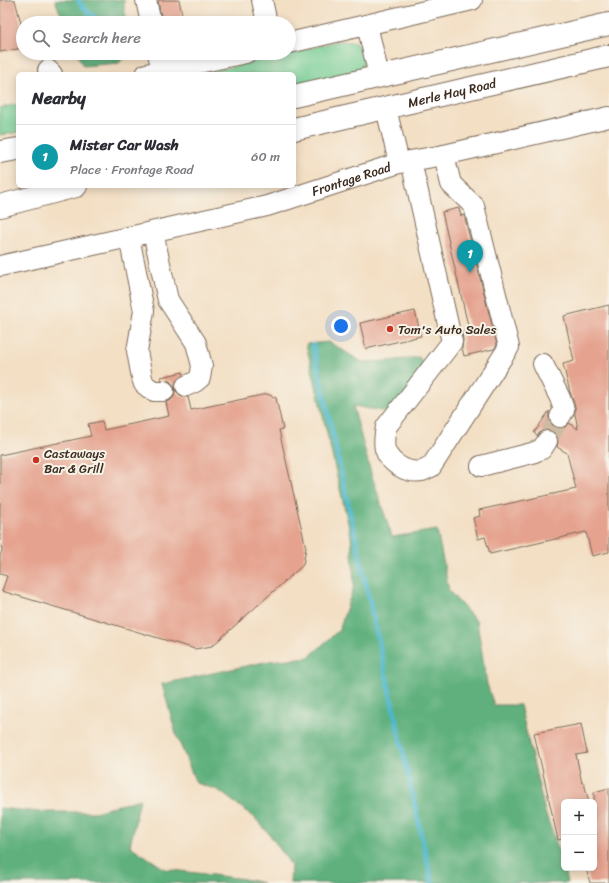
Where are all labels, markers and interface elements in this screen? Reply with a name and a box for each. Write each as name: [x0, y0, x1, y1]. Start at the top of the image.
search box: [16, 16, 296, 60]
text: Search here: [62, 25, 141, 51]
icon: search: [30, 27, 52, 49]
street label: Merle Hay Road: [405, 71, 499, 114]
text: Nearby: [32, 83, 86, 113]
text: Mister Car Wash: [70, 132, 179, 158]
text: 1: [42, 145, 48, 168]
text: 60 m: [251, 145, 280, 168]
street label: Frontage Road: [308, 155, 395, 202]
text: Place · Frontage Road: [70, 158, 193, 181]
pin: 1: [457, 240, 483, 273]
your location: [331, 316, 351, 336]
place label: Tom's Auto Sales: [398, 318, 497, 341]
marker: Tom's Auto Sales: [385, 324, 395, 334]
place label: Castaways Bar & Grill: [44, 442, 105, 480]
marker: Castaways Bar & Grill: [31, 455, 41, 465]
map controls: [561, 799, 597, 871]
button: +: [561, 799, 597, 835]
button: −: [561, 835, 597, 871]

